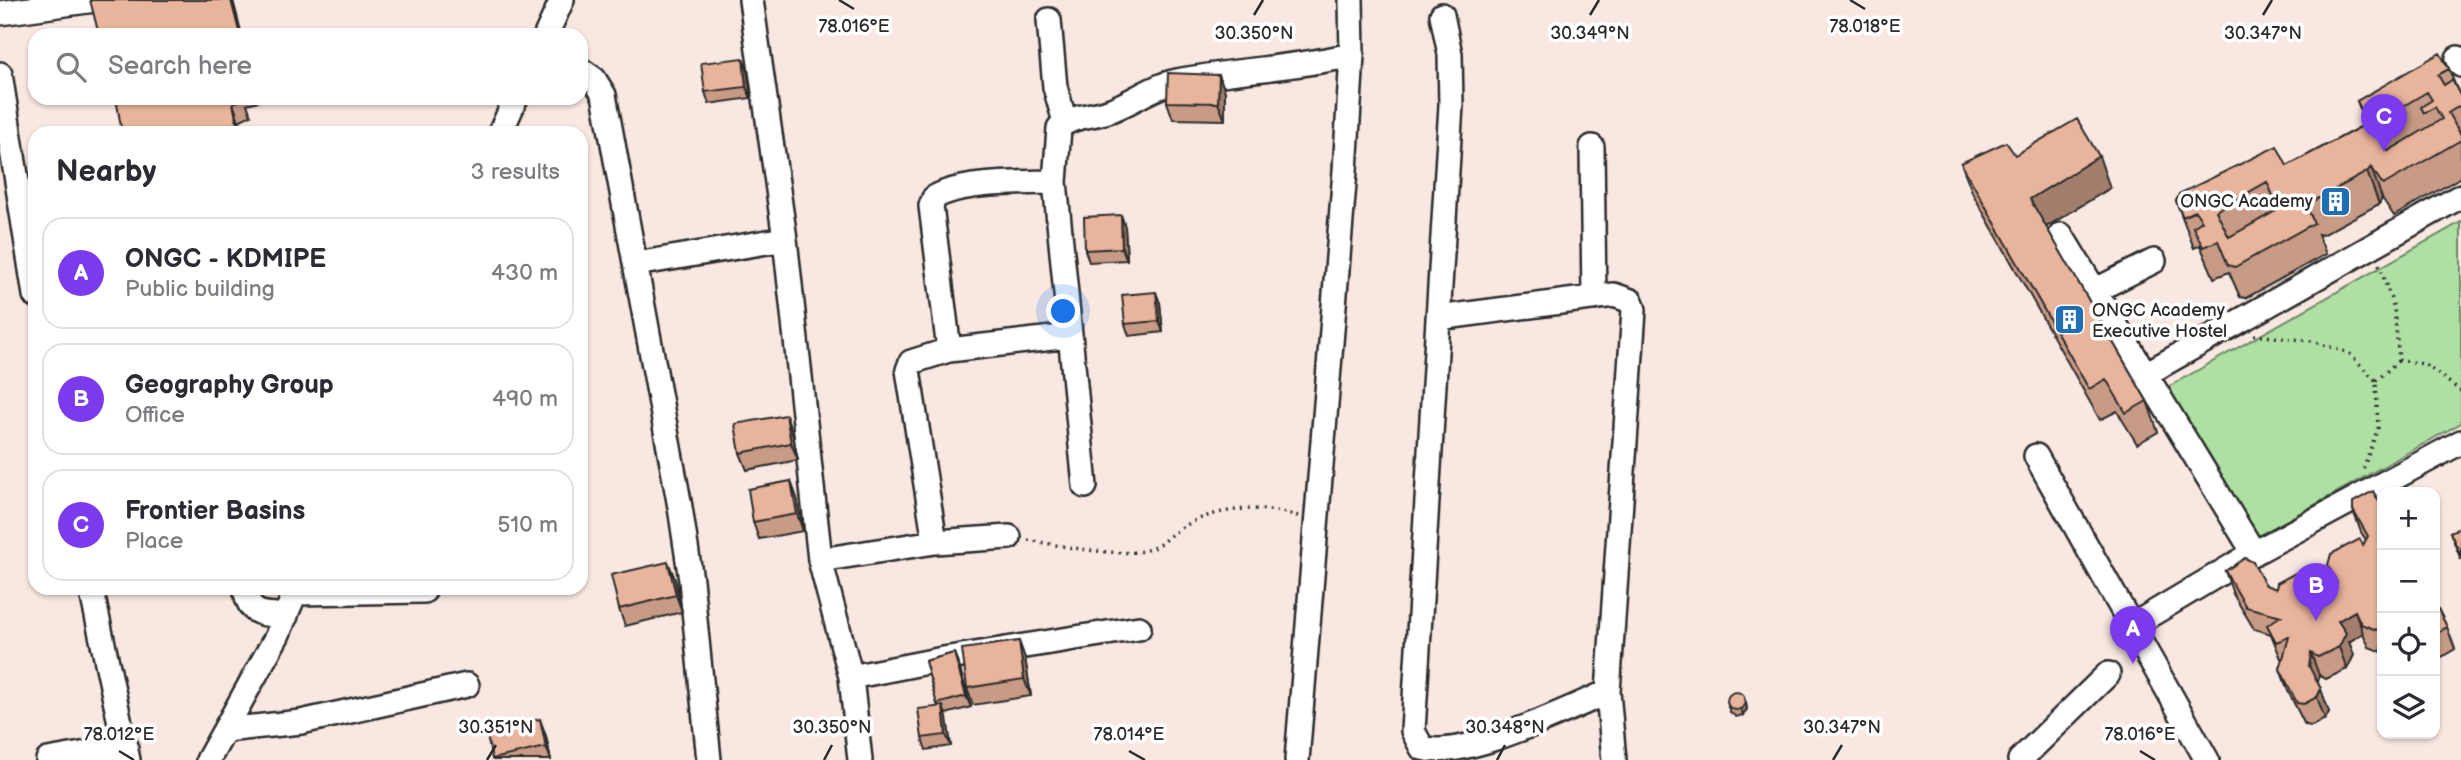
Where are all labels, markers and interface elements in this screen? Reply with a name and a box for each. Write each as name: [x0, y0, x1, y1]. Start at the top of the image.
text: 78.016°E: [818, 16, 890, 37]
text: 78.018°E: [1829, 16, 1901, 37]
text: 30.350°N: [1215, 23, 1293, 44]
text: 30.349°N: [1550, 23, 1630, 44]
text: 30.347°N: [2224, 23, 2302, 44]
search box: [28, 28, 588, 105]
icon: search: [52, 48, 90, 86]
text: Search here: [108, 51, 252, 82]
pin: C: [2361, 94, 2407, 152]
text: Nearby: [56, 154, 156, 190]
text: 3 results: [471, 158, 560, 186]
building icon: ONGC Academy: [2319, 184, 2353, 218]
place label: ONGC Academy: [2180, 191, 2314, 212]
text: ONGC - KDMIPE: [125, 244, 326, 275]
text: A: [74, 259, 88, 287]
text: 430 m: [491, 259, 558, 287]
text: Public building: [125, 275, 275, 303]
your location: [1046, 294, 1080, 328]
place label: ONGC Academy Executive Hostel: [2092, 300, 2227, 342]
building icon: ONGC Academy Executive Hostel: [2052, 303, 2086, 337]
text: Geography Group: [125, 370, 334, 401]
text: B: [73, 385, 89, 413]
text: 490 m: [492, 385, 558, 413]
text: Office: [125, 401, 185, 429]
map controls: [2377, 487, 2440, 739]
button: +: [2377, 487, 2440, 550]
text: Frontier Basins: [125, 496, 305, 527]
text: C: [73, 511, 89, 539]
text: 510 m: [497, 511, 558, 539]
text: Place: [125, 527, 183, 555]
button: −: [2377, 550, 2440, 613]
pin: B: [2293, 563, 2339, 621]
pin: A: [2110, 606, 2156, 664]
button: locate: [2377, 613, 2440, 676]
button: layers: [2377, 676, 2440, 739]
text: 30.351°N: [458, 717, 534, 738]
text: 30.350°N: [793, 717, 871, 738]
text: 30.348°N: [1465, 717, 1545, 738]
text: 30.347°N: [1803, 717, 1881, 738]
text: 78.012°E: [84, 724, 154, 745]
text: 78.014°E: [1094, 724, 1165, 745]
text: 78.016°E: [2104, 724, 2176, 745]

